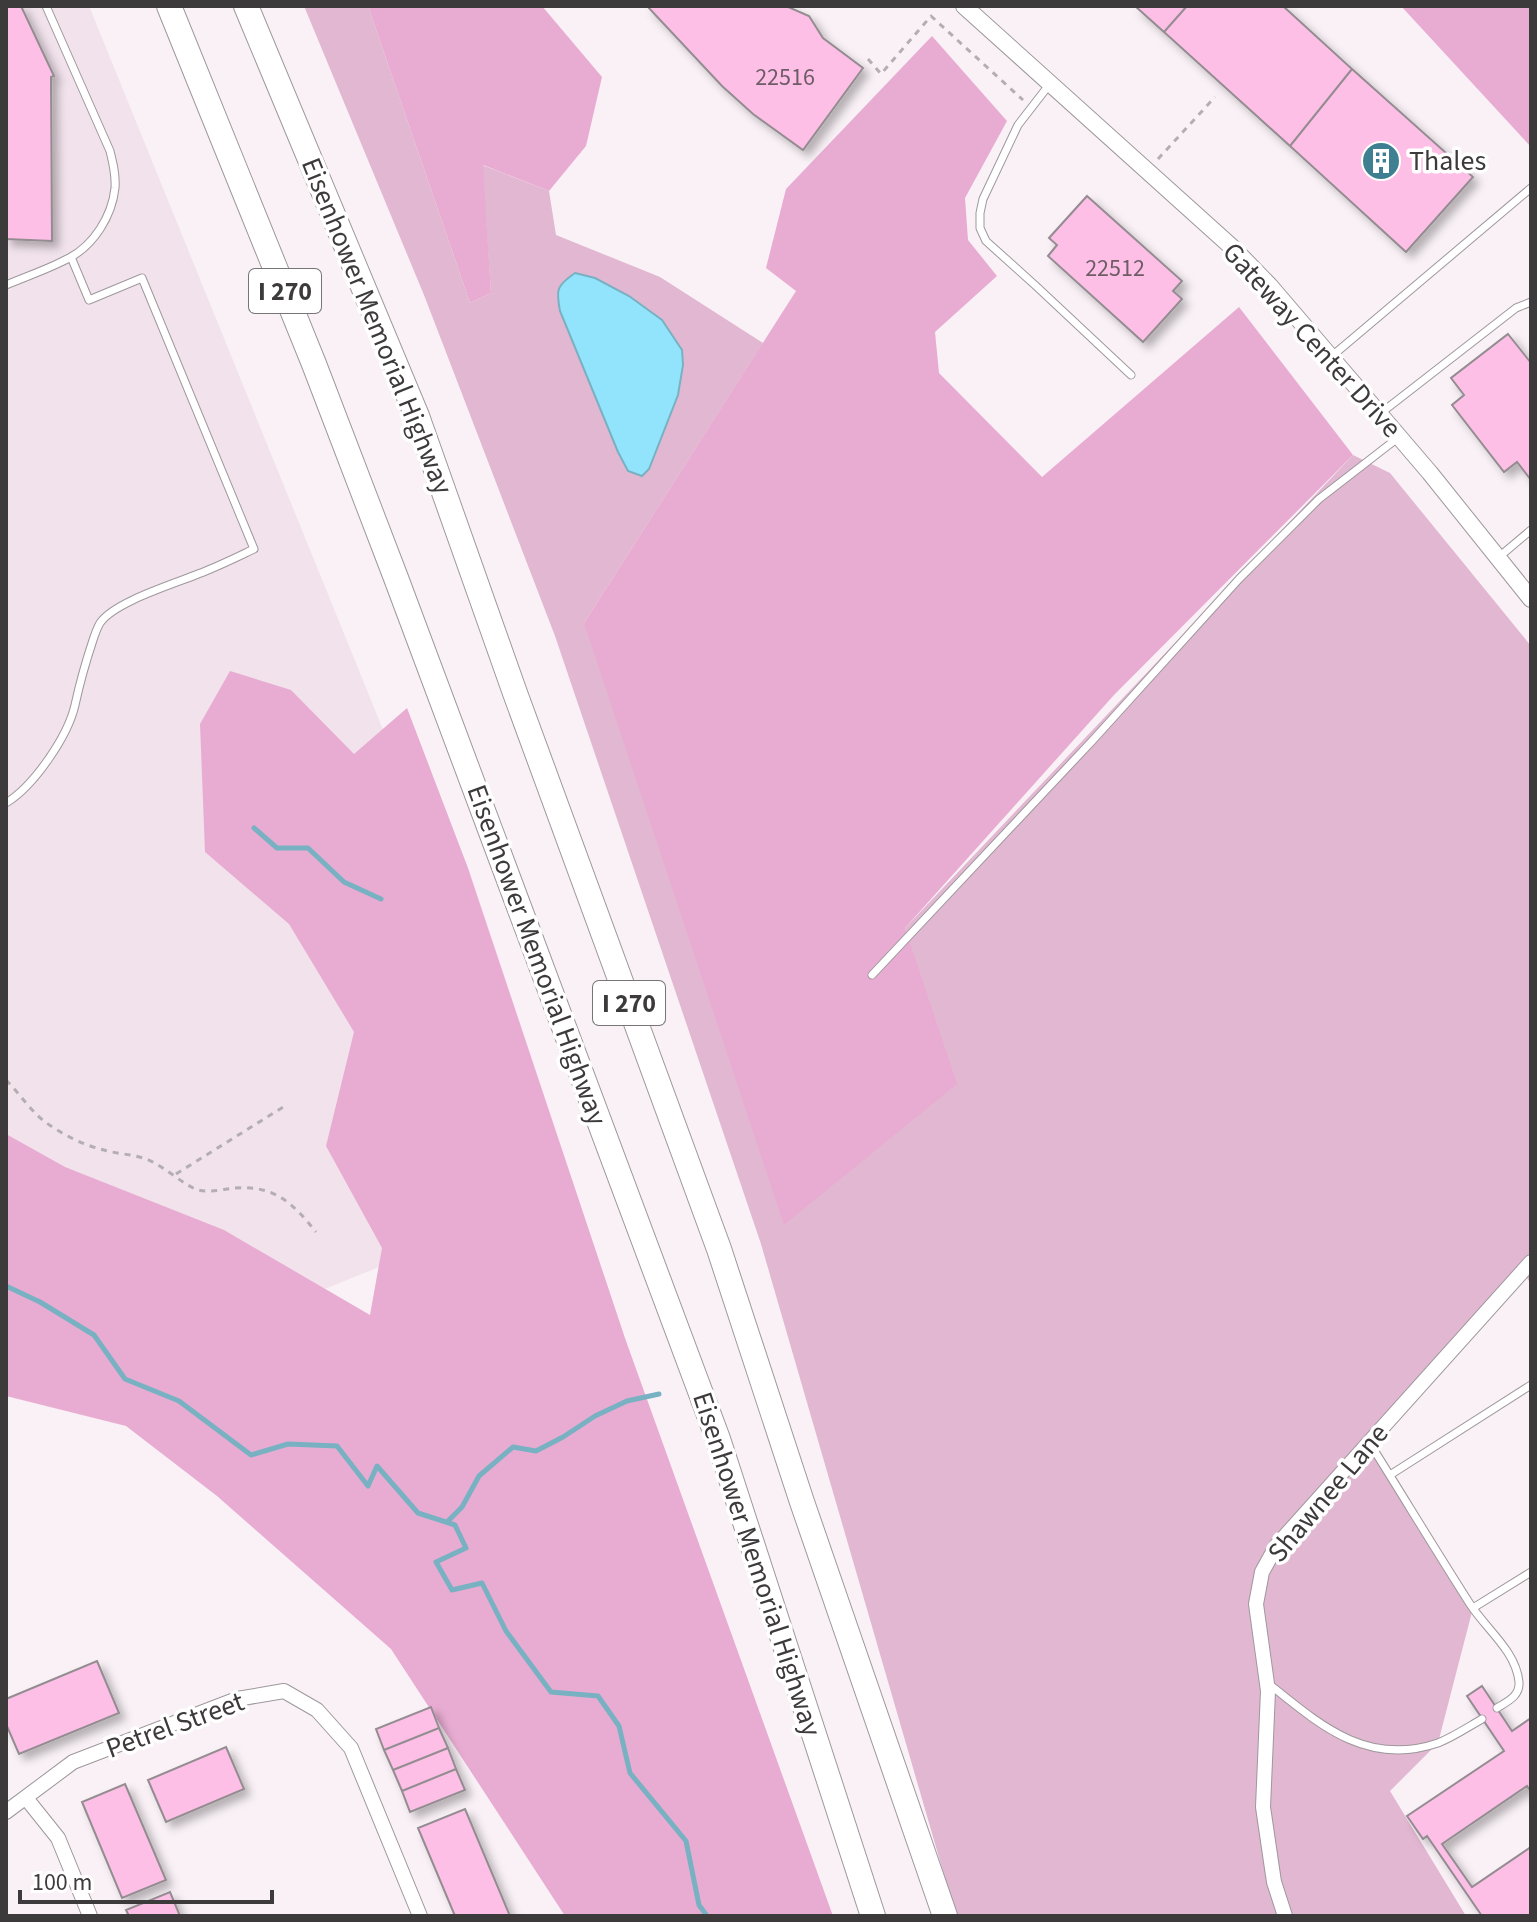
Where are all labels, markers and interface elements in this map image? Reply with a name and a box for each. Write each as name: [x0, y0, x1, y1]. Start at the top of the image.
house number: 22516: [755, 60, 815, 95]
building icon: Thales: [1360, 140, 1402, 182]
place label: Thales: [1409, 141, 1486, 181]
street label: Eisenhower Memorial Highway: [291, 152, 463, 500]
street label: Gateway Center Drive: [1213, 233, 1411, 447]
house number: 22512: [1085, 251, 1145, 286]
road number: I 270: [249, 269, 321, 313]
street label: Eisenhower Memorial Highway: [457, 779, 617, 1131]
road number: I 270: [593, 981, 665, 1025]
street label: Eisenhower Memorial Highway: [682, 1387, 832, 1741]
street label: Shawnee Lane: [1258, 1415, 1398, 1571]
street label: Petrel Street: [100, 1681, 250, 1768]
scale bar: [20, 1854, 272, 1904]
text: 100 m: [32, 1865, 92, 1900]

